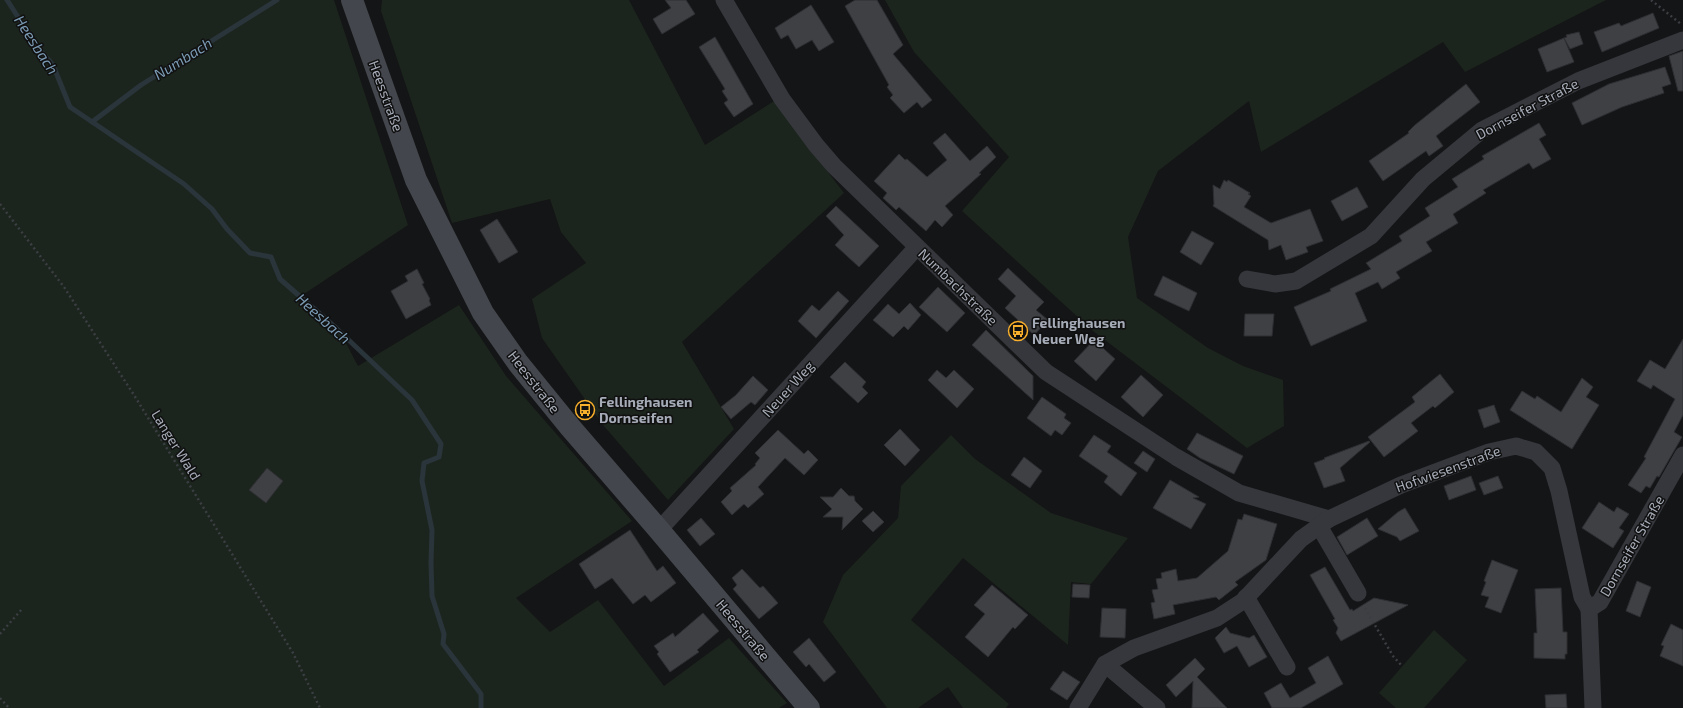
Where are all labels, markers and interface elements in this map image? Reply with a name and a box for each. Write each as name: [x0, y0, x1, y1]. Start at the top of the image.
water label: Heesbach: [11, 12, 63, 77]
water label: Numbach: [150, 33, 215, 83]
street label: Heesstraße: [366, 58, 407, 134]
street label: Dornseifer Straße: [1473, 74, 1581, 143]
street label: Numbachstraße: [915, 245, 1001, 329]
water label: Heesbach: [293, 289, 355, 347]
place label: Fellinghausen Neuer Weg: [1032, 314, 1126, 347]
bus stop icon: Fellinghausen Neuer Weg: [1007, 320, 1029, 342]
street label: Heesstraße: [505, 347, 564, 416]
street label: Neuer Weg: [758, 357, 817, 420]
place label: Fellinghausen Dornseifen: [599, 393, 693, 426]
bus stop icon: Fellinghausen Dornseifen: [574, 399, 596, 421]
street label: Langer Wald: [148, 407, 205, 483]
street label: Hofwiesenstraße: [1393, 442, 1503, 495]
street label: Dornseifer Straße: [1596, 492, 1667, 599]
street label: Heesstraße: [713, 596, 774, 664]

